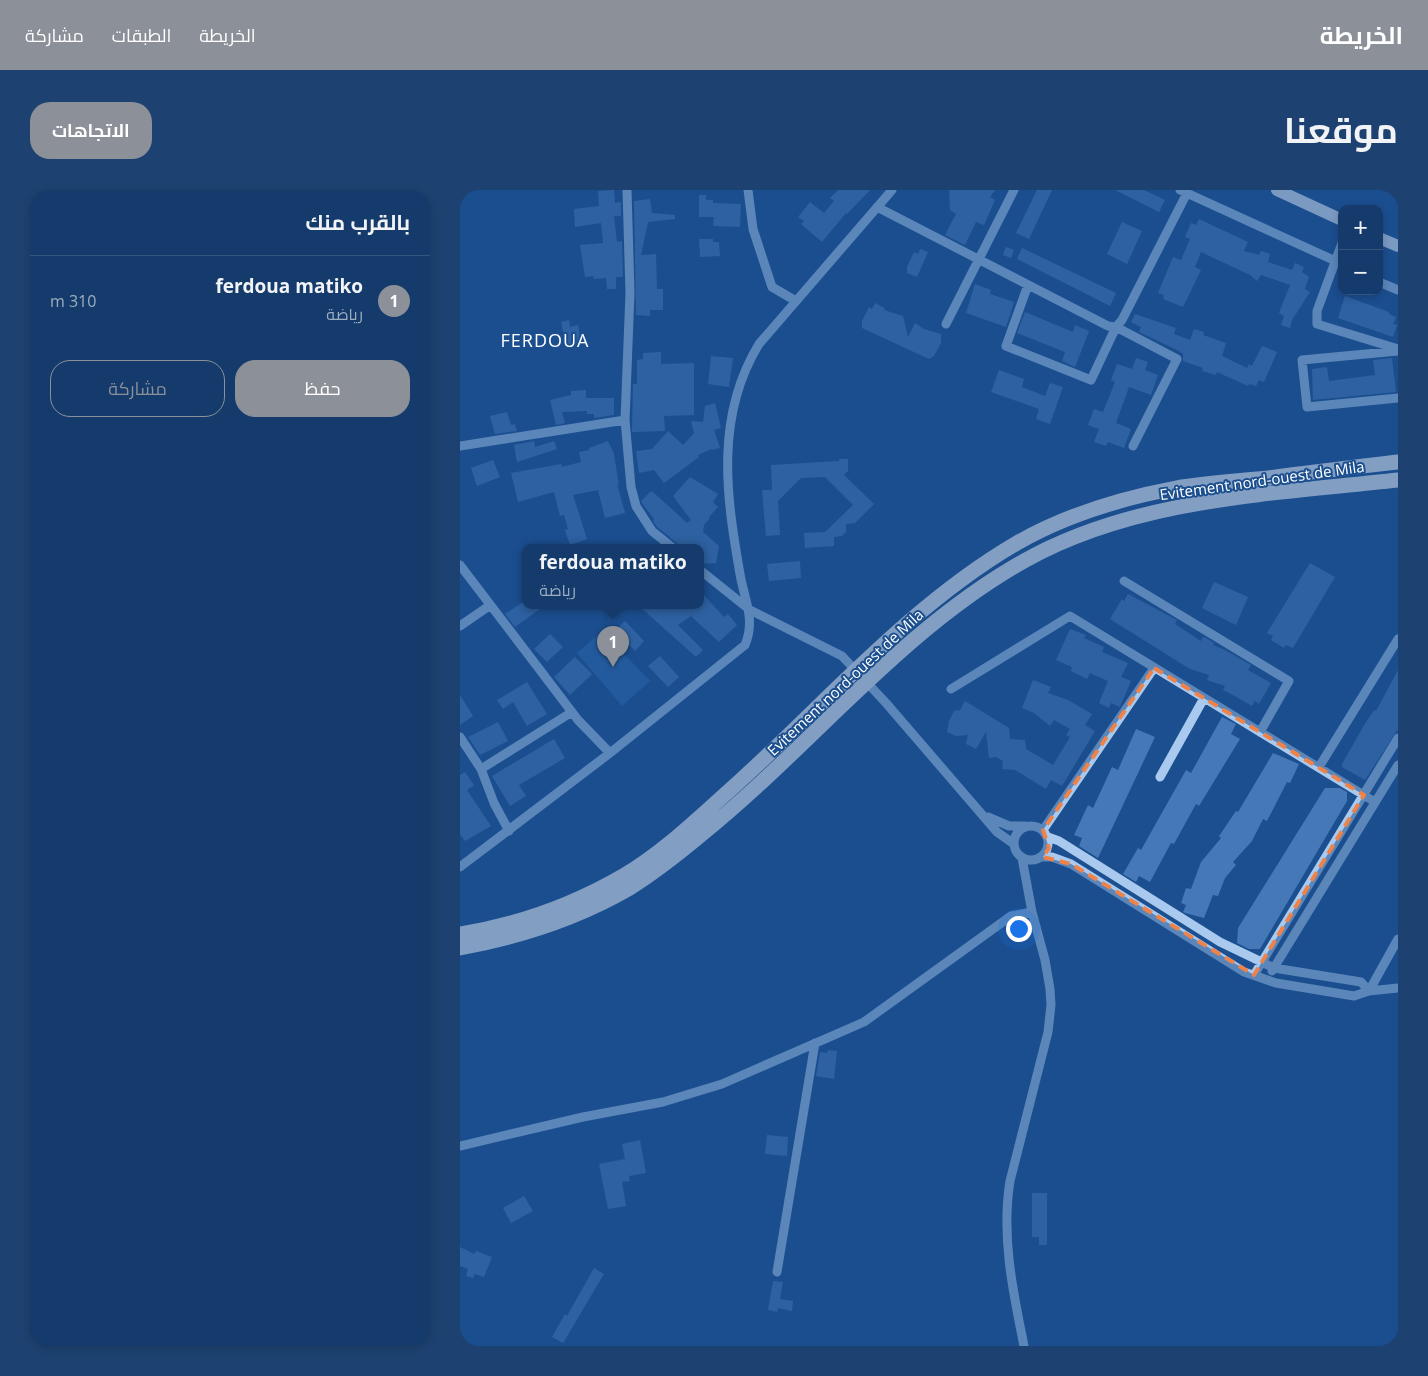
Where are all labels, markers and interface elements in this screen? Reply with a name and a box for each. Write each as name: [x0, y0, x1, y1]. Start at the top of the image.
text: الخريطة: [1320, 18, 1403, 51]
text: مشاركة: [25, 23, 84, 47]
text: الطبقات: [112, 23, 171, 47]
text: الخريطة: [199, 23, 256, 47]
button: الاتجاهات: [30, 102, 152, 159]
text: موقعنا: [1284, 106, 1398, 153]
map controls: [1338, 205, 1383, 295]
button: +: [1338, 205, 1383, 250]
text: بالقرب منك: [305, 208, 410, 236]
button: −: [1338, 250, 1383, 295]
text: ferdoua matiko: [215, 273, 363, 299]
text: 310 m: [50, 290, 96, 312]
text: 1: [389, 290, 399, 312]
text: رياضة: [326, 303, 363, 325]
district label: FERDOUA: [501, 328, 589, 352]
button: مشاركة: [50, 360, 225, 417]
button: حفظ: [235, 360, 410, 417]
street label: Evitement nord-ouest de Mila: [1158, 456, 1366, 504]
popup: [522, 544, 704, 609]
text: ferdoua matiko: [539, 549, 687, 575]
text: رياضة: [539, 579, 576, 601]
street label: Evitement nord-ouest de Mila: [763, 604, 927, 760]
pin: 1: [597, 626, 629, 667]
your location: [1006, 916, 1032, 942]

